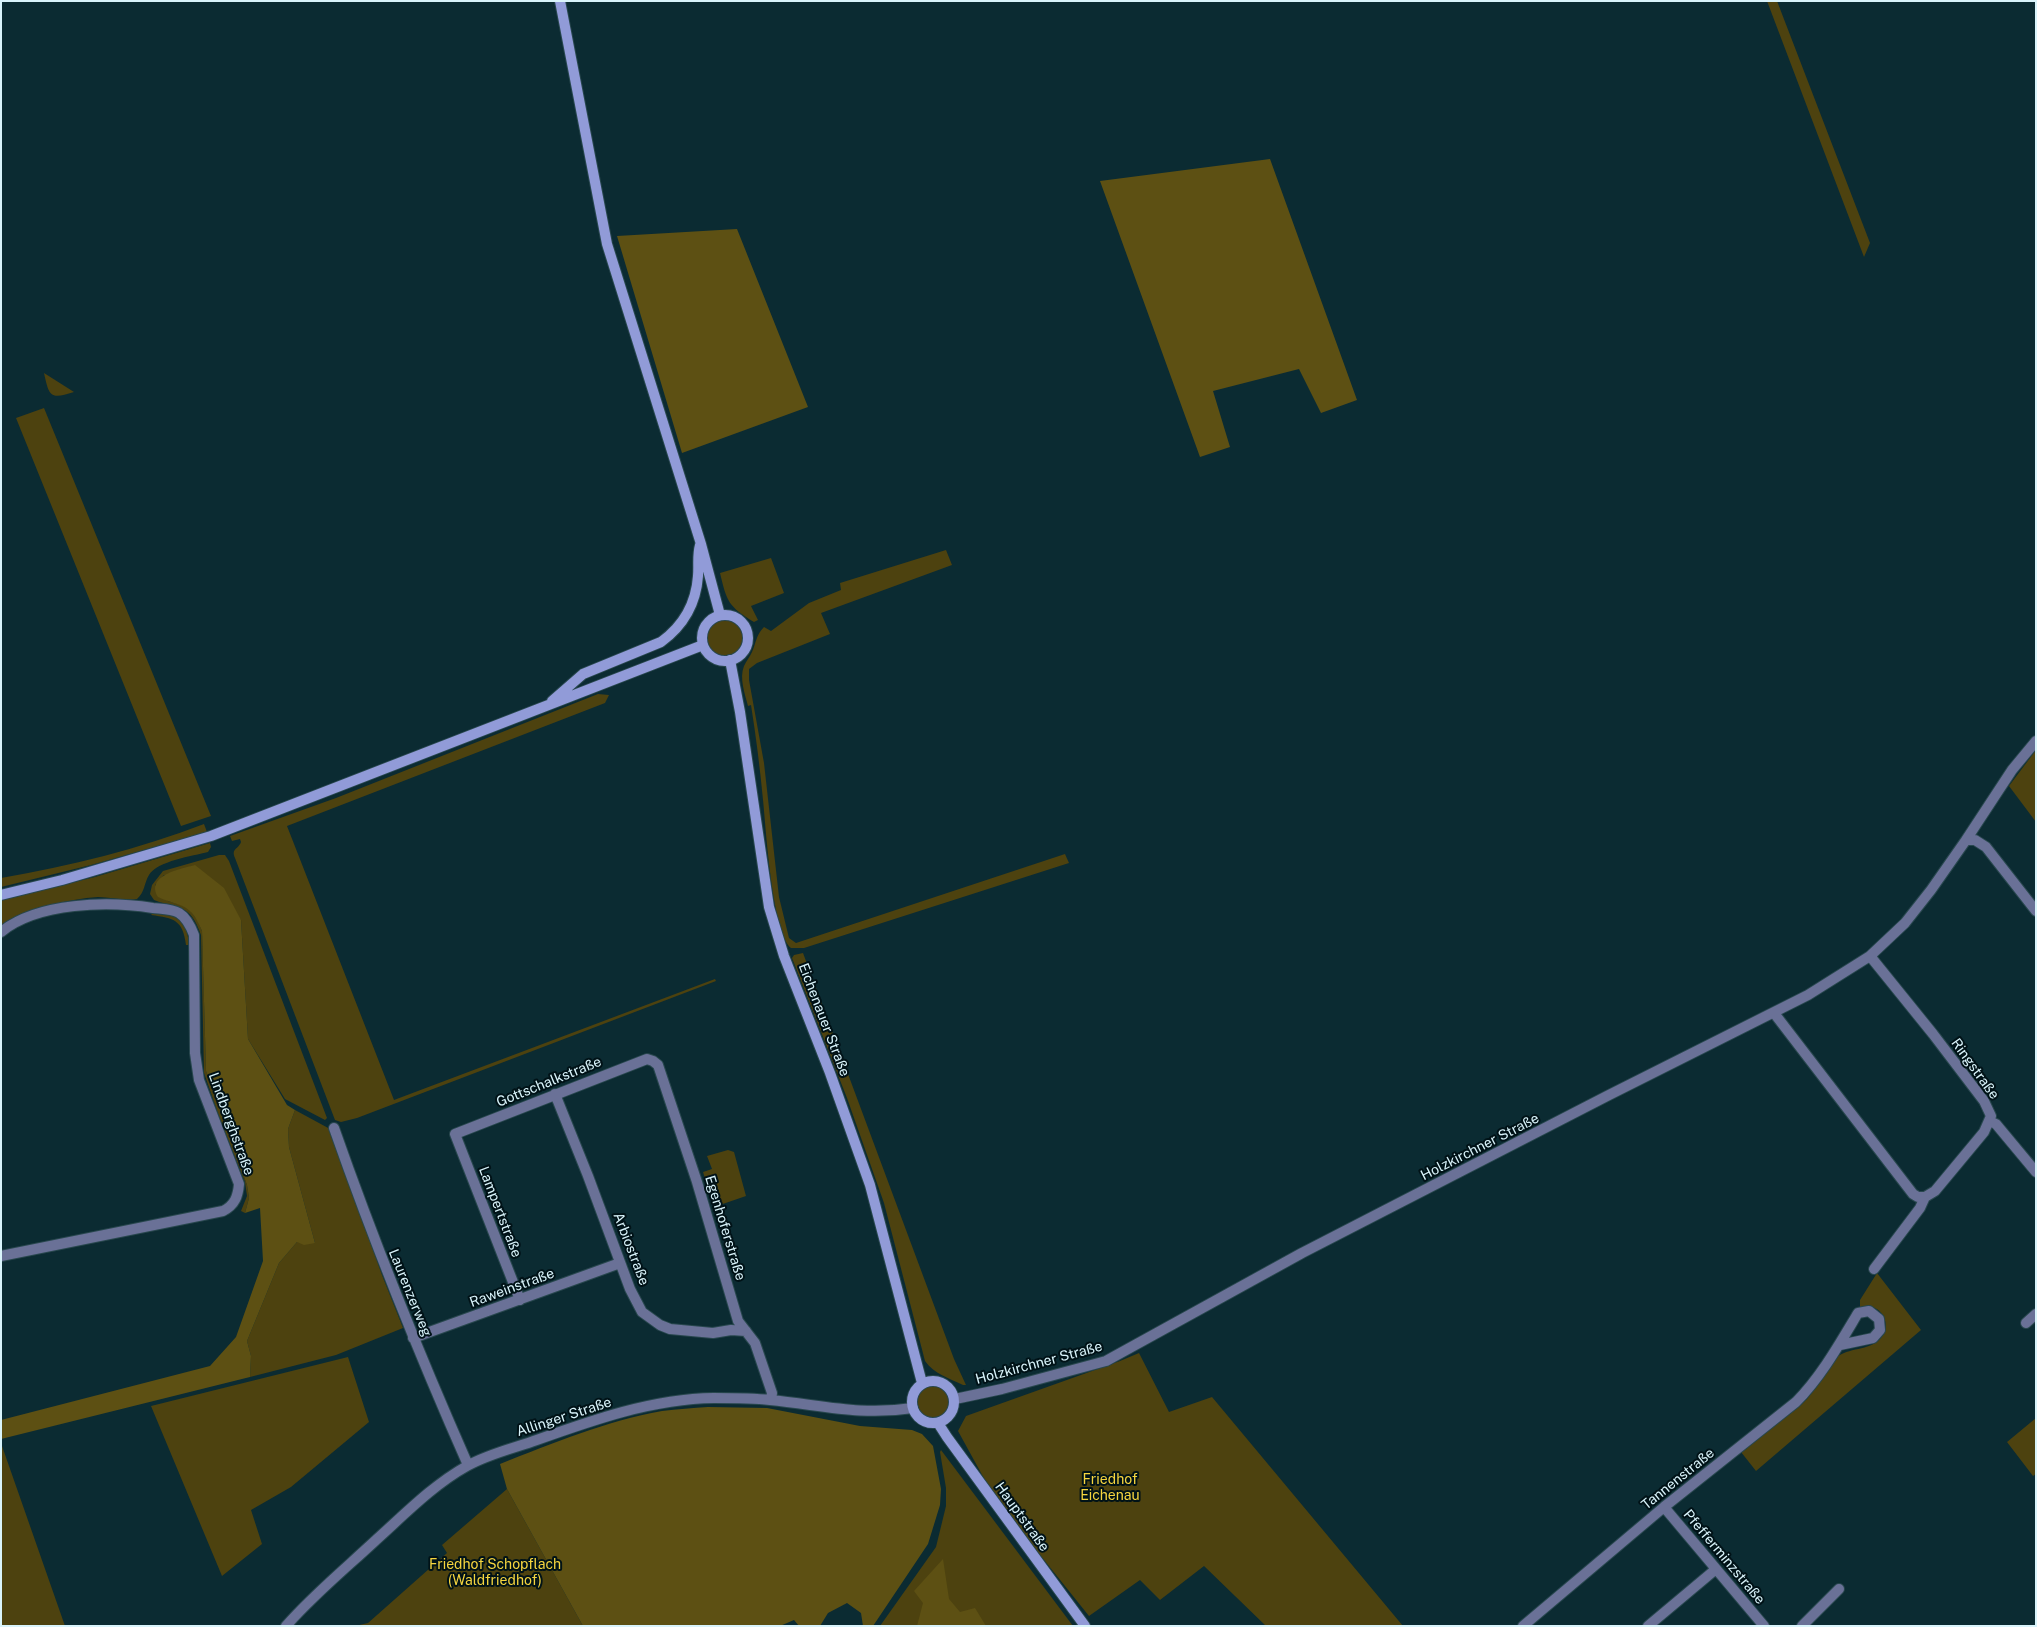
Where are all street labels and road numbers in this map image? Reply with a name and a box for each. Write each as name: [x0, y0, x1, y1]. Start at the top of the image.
street label: Eichenauer Straße: [795, 961, 853, 1079]
street label: Ringstraße: [1947, 1035, 2003, 1103]
street label: Gottschalkstraße: [494, 1053, 604, 1111]
street label: Lindberghstraße: [205, 1070, 257, 1178]
street label: Holzkirchner Straße: [1418, 1110, 1542, 1184]
street label: Lampertstraße: [475, 1164, 525, 1260]
street label: Egenhoferstraße: [701, 1173, 749, 1283]
street label: Arbiostraße: [609, 1210, 653, 1288]
street label: Laurenzerweg: [385, 1247, 435, 1339]
street label: Raweinstraße: [467, 1265, 557, 1311]
street label: Holzkirchner Straße: [974, 1338, 1104, 1388]
street label: Allinger Straße: [514, 1394, 614, 1440]
street label: Tannenstraße: [1638, 1445, 1718, 1513]
street label: Hauptstraße: [991, 1479, 1053, 1555]
street label: Pfefferminzstraße: [1680, 1506, 1768, 1608]

